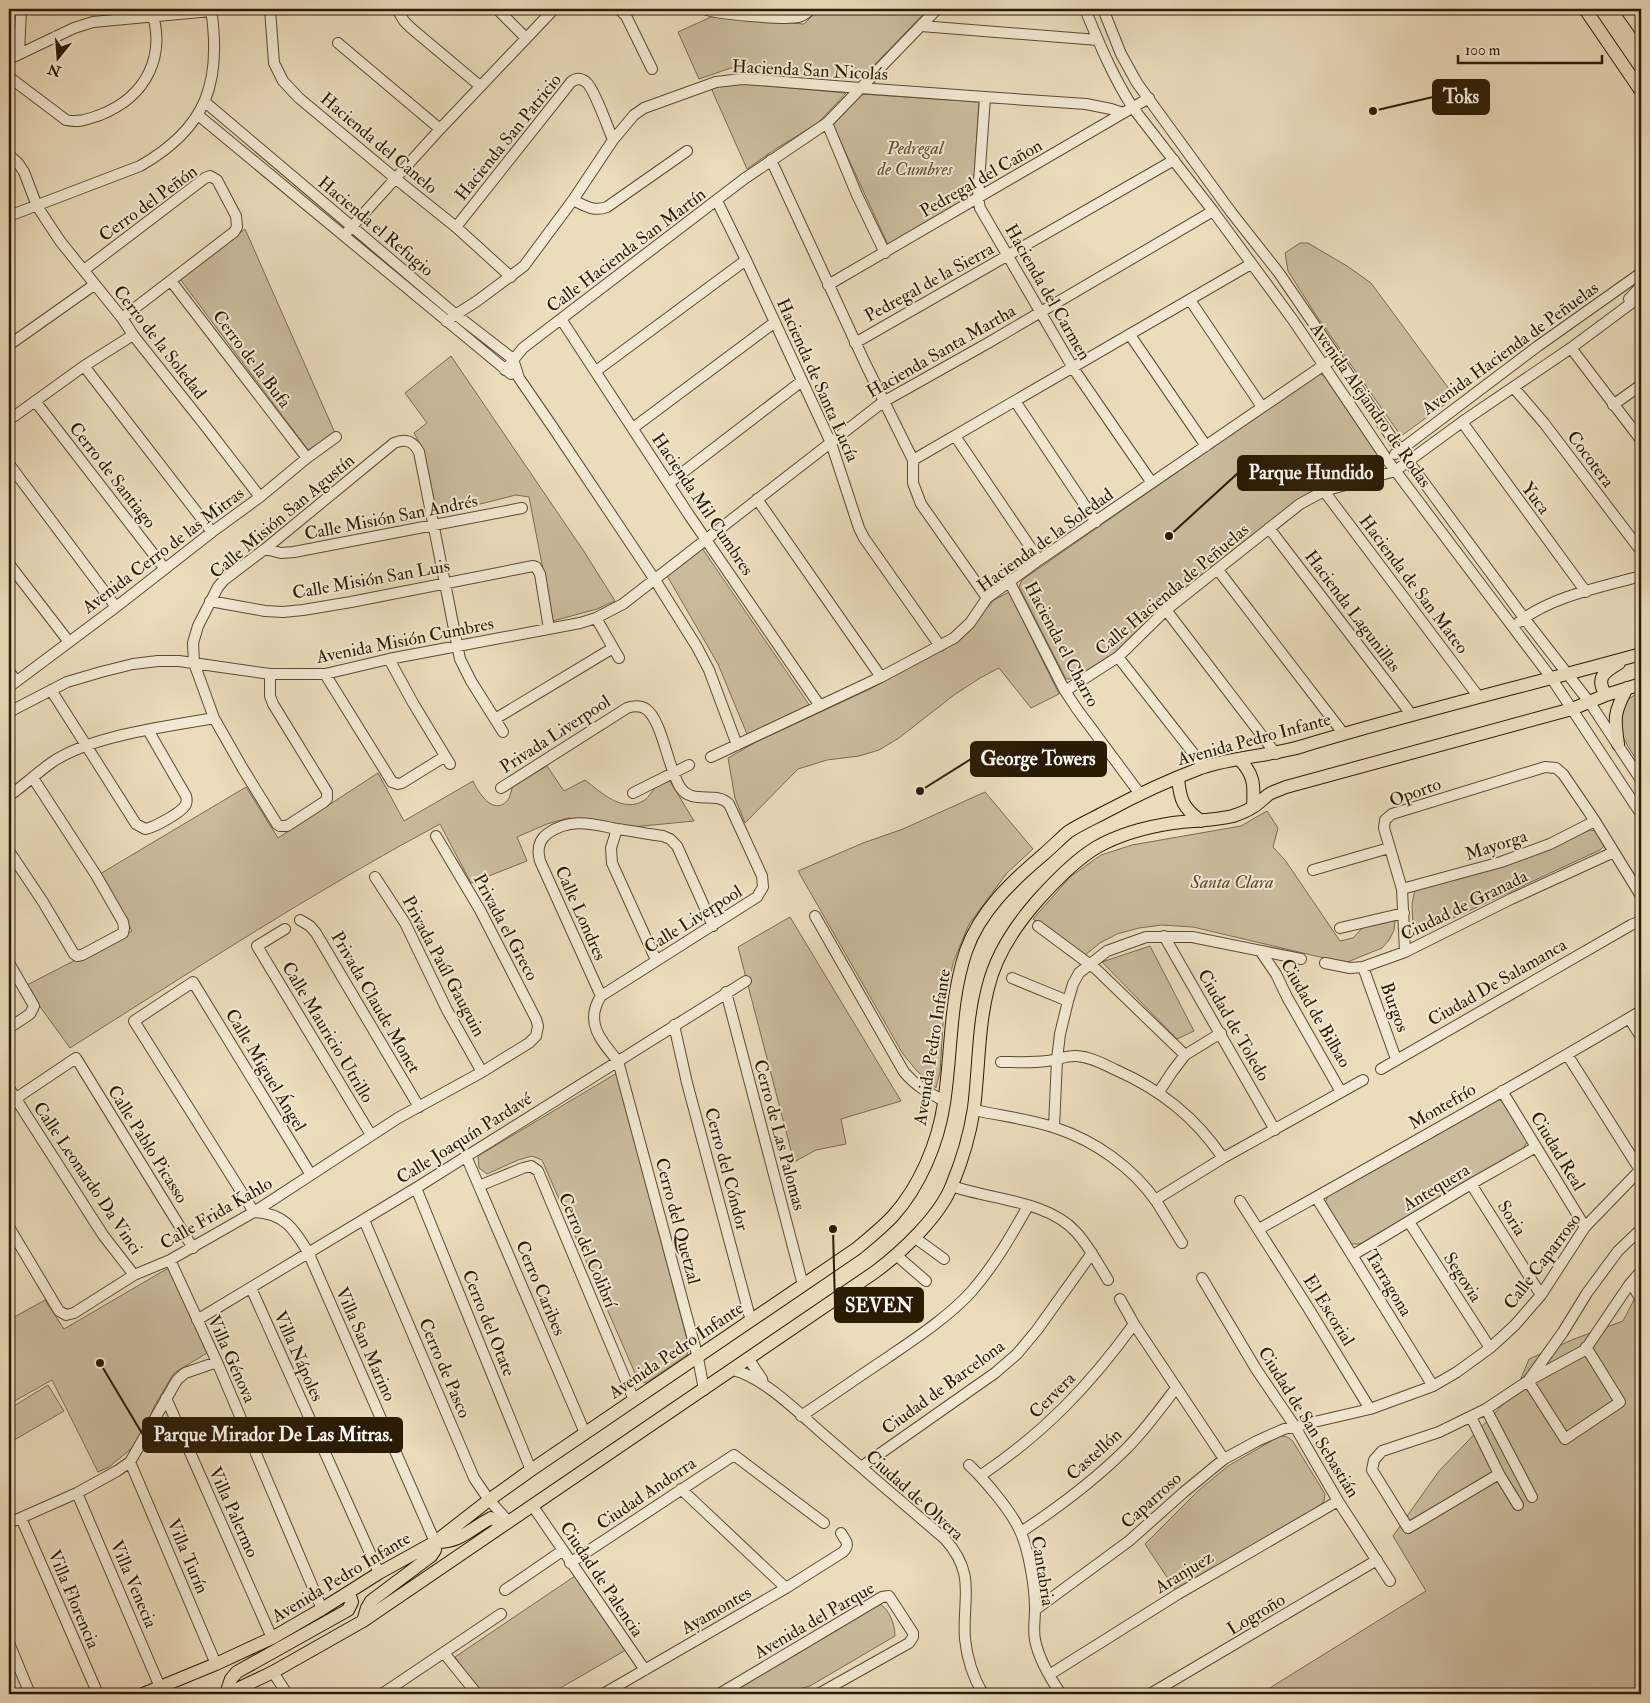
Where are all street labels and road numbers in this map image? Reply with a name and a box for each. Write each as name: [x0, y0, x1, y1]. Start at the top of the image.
street label: Hacienda San Nicolás: [731, 55, 889, 86]
street label: Hacienda San Patricio: [450, 69, 567, 205]
street label: Hacienda del Canelo: [315, 88, 442, 199]
street label: Pedregal del Cañon: [916, 134, 1047, 223]
street label: Cerro del Peñón: [95, 160, 202, 247]
street label: Hacienda el Refugio: [313, 171, 439, 282]
street label: Calle Hacienda San Martín: [542, 183, 711, 318]
street label: Hacienda del Carmen: [999, 220, 1096, 365]
street label: Pedregal de la Sierra: [861, 237, 998, 327]
street label: Avenida Hacienda de Peñuelas: [1417, 277, 1603, 421]
street label: Cerro de la Soledad: [108, 281, 211, 404]
street label: Hacienda de Santa Lucía: [771, 295, 864, 466]
street label: Hacienda Santa Martha: [862, 299, 1021, 404]
street label: Cerro de la Bufa: [207, 306, 296, 413]
street label: Avenida Alejandro de Rodas: [1304, 317, 1436, 492]
street label: Cerro de Santiago: [64, 417, 162, 533]
street label: Cocotera: [1562, 426, 1620, 493]
street label: Hacienda Mil Cumbres: [646, 429, 759, 580]
street label: Calle Misión San Agustín: [205, 449, 359, 584]
street label: Yuca: [1516, 477, 1556, 520]
street label: Avenida Cerro de las Mitras: [77, 482, 249, 619]
street label: Hacienda de la Soledad: [973, 483, 1118, 598]
street label: Calle Misión San Andrés: [302, 489, 480, 546]
street label: Hacienda de San Mateo: [1354, 510, 1474, 659]
street label: Calle Hacienda de Peñuelas: [1091, 518, 1254, 660]
street label: Hacienda Lagunillas: [1299, 546, 1406, 677]
street label: Calle Misión San Luis: [291, 554, 452, 605]
street label: Hacienda el Charro: [1019, 578, 1104, 711]
street label: Avenida Misión Cumbres: [313, 612, 496, 669]
street label: Privada Liverpool: [496, 690, 615, 779]
street label: Avenida Pedro Infante: [1174, 708, 1334, 771]
street label: Oporto: [1386, 772, 1445, 812]
street label: Mayorga: [1462, 824, 1531, 866]
street label: Calle Londres: [549, 862, 612, 964]
street label: Ciudad de Granada: [1397, 865, 1532, 946]
street label: Privada el Greco: [468, 870, 544, 985]
street label: Calle Liverpool: [640, 880, 747, 959]
street label: Privada Paúl Gauguin: [397, 892, 490, 1041]
street label: Privada Claude Monet: [326, 927, 426, 1077]
street label: Ciudad De Salamanca: [1424, 933, 1571, 1032]
street label: Ciudad de Bilbao: [1275, 955, 1356, 1072]
street label: Calle Mauricio Utrillo: [276, 957, 379, 1107]
street label: Ciudad de Toledo: [1192, 965, 1275, 1086]
street label: Avenida Pedro Infante: [909, 967, 956, 1128]
street label: Burgos: [1375, 979, 1414, 1035]
street label: Calle Miguel Ángel: [220, 1005, 311, 1136]
street label: Cerro de Las Palomas: [748, 1057, 811, 1213]
street label: Montefrío: [1404, 1078, 1480, 1135]
street label: Calle Pablo Picasso: [102, 1081, 193, 1208]
street label: Calle Joaquín Pardavé: [392, 1087, 537, 1189]
street label: Calle Leonardo Da Vinci: [28, 1097, 147, 1259]
street label: Cerro del Cóndor: [699, 1105, 754, 1234]
street label: Ciudad Real: [1525, 1107, 1590, 1195]
street label: Cerro del Quetzal: [650, 1155, 706, 1287]
street label: Antequera: [1398, 1158, 1475, 1217]
street label: Calle Frida Kahlo: [156, 1172, 277, 1255]
street label: Cerro del Colibrí: [553, 1189, 623, 1312]
street label: Soria: [1492, 1196, 1532, 1241]
street label: Calle Caparroso: [1499, 1208, 1586, 1314]
street label: Cerro Caribes: [510, 1237, 571, 1339]
street label: Tarragona: [1360, 1246, 1418, 1321]
street label: Segovia: [1438, 1248, 1487, 1307]
street label: Cerro del Otate: [457, 1267, 520, 1380]
street label: El Escorial: [1298, 1270, 1360, 1351]
street label: Villa San Marino: [330, 1284, 401, 1405]
street label: Avenida Pedro Infante: [604, 1296, 749, 1405]
street label: Villa Nápoles: [268, 1307, 329, 1405]
street label: Villa Génova: [202, 1312, 261, 1407]
street label: Cerro de Pasco: [413, 1315, 476, 1422]
street label: Ciudad de Barcelona: [877, 1335, 1010, 1440]
street label: Ciudad de San Sebastián: [1253, 1342, 1364, 1502]
street label: Cervera: [1024, 1367, 1081, 1424]
street label: Castellón: [1062, 1423, 1127, 1485]
street label: Ciudad de Olvera: [861, 1445, 969, 1546]
street label: Ciudad Andorra: [592, 1451, 701, 1535]
street label: Villa Palermo: [203, 1463, 264, 1561]
street label: Caparroso: [1116, 1467, 1187, 1534]
street label: Villa Turín: [161, 1515, 214, 1597]
street label: Ciudad de Palencia: [554, 1517, 649, 1642]
street label: Avenida Pedro Infante: [267, 1527, 415, 1628]
street label: Cantabria: [1026, 1534, 1059, 1608]
street label: Villa Venecia: [105, 1537, 163, 1632]
street label: Villa Florencia: [42, 1546, 105, 1653]
street label: Aranjuez: [1150, 1546, 1218, 1599]
street label: Avenida del Parque: [749, 1576, 879, 1665]
street label: Ayamontes: [676, 1581, 756, 1640]
street label: Logroño: [1223, 1588, 1290, 1641]

